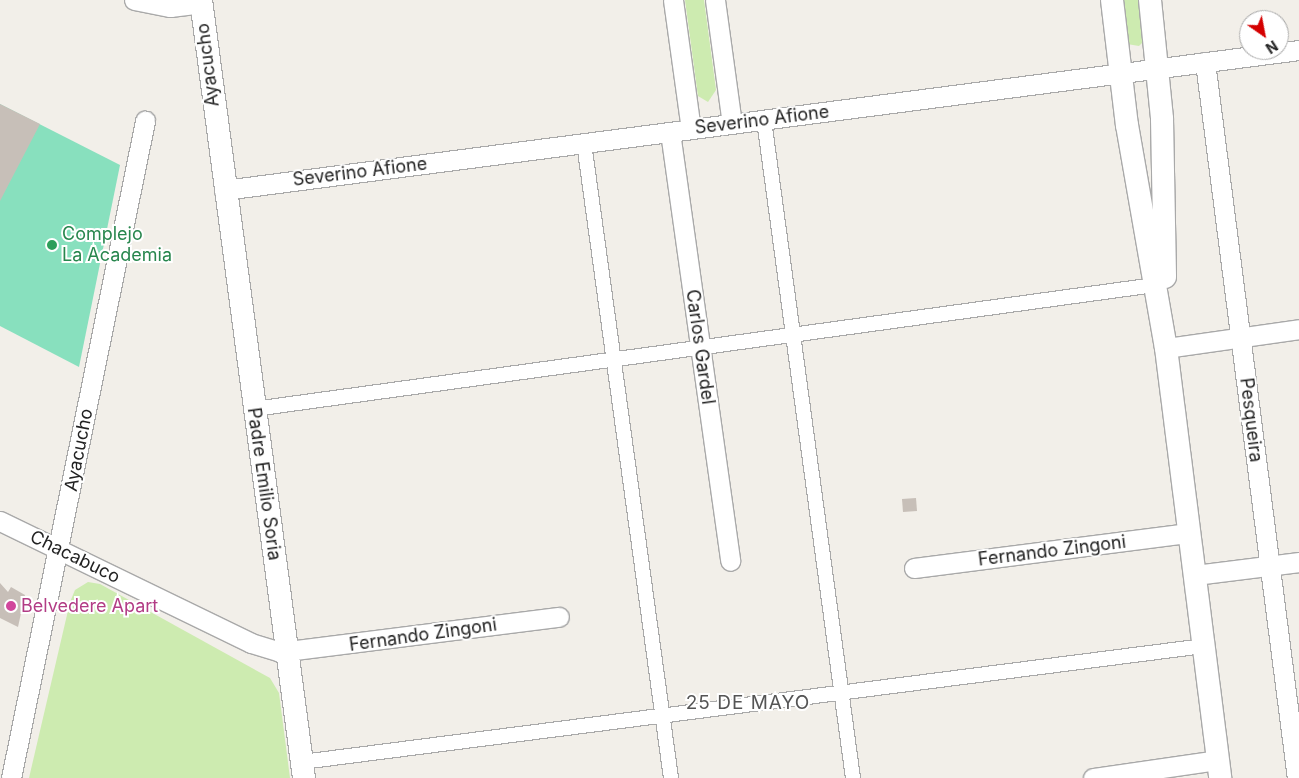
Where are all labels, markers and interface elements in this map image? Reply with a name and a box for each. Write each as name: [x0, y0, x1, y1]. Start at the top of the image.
north arrow: [1239, 10, 1289, 60]
street label: Ayacucho: [192, 22, 224, 108]
text: N: [1263, 37, 1281, 57]
street label: Severino Afione: [694, 101, 830, 139]
street label: Severino Afione: [292, 153, 428, 191]
place label: Complejo La Academia: [62, 224, 172, 266]
marker: Complejo La Academia: [46, 239, 58, 251]
street label: Carlos Gardel: [681, 288, 719, 406]
street label: Pesqueira: [1235, 377, 1267, 463]
street label: Padre Emilio Soria: [243, 406, 285, 562]
street label: Ayacucho: [60, 407, 98, 493]
street label: Chacabuco: [27, 526, 123, 588]
street label: Fernando Zingoni: [977, 531, 1127, 571]
place label: Belvedere Apart: [21, 595, 158, 617]
marker: Belvedere Apart: [5, 600, 17, 612]
street label: Fernando Zingoni: [348, 614, 498, 656]
district label: 25 DE MAYO: [684, 692, 812, 714]

